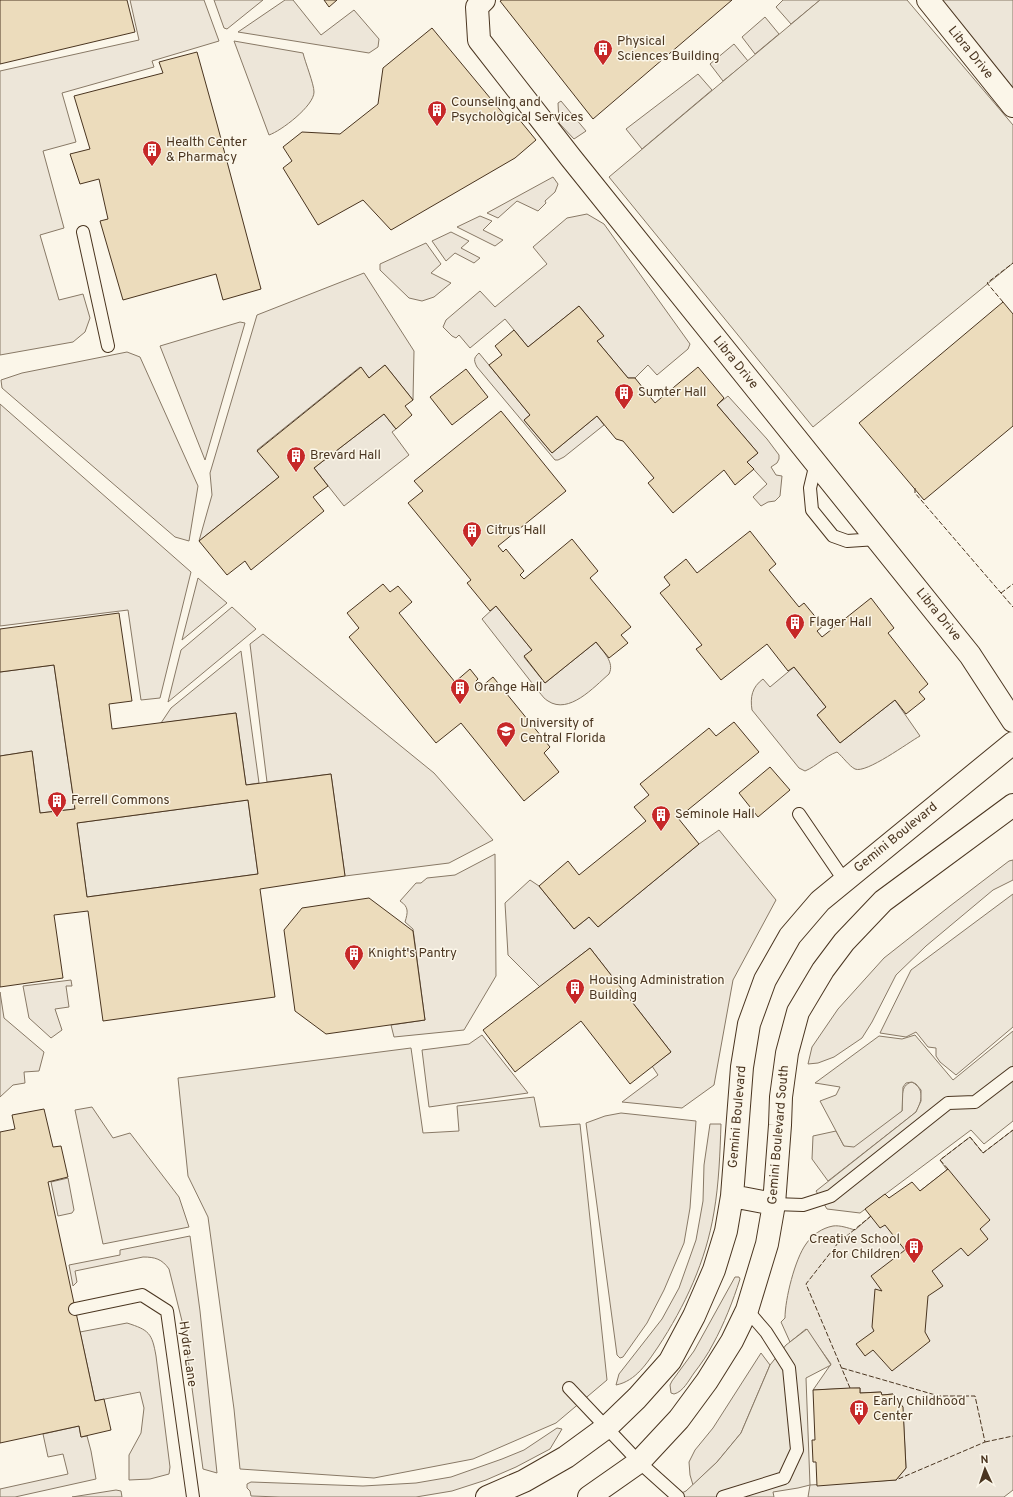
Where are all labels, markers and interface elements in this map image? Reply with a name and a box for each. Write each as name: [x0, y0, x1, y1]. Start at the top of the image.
street label: Libra Drive: [944, 23, 996, 83]
place label: Physical Sciences Building: [617, 34, 720, 65]
building icon: Physical Sciences Building: [592, 38, 614, 66]
place label: Counseling and Psychological Services: [451, 95, 584, 126]
building icon: Counseling and Psychological Services: [426, 99, 448, 127]
place label: Health Center & Pharmacy: [166, 135, 247, 166]
building icon: Health Center & Pharmacy: [141, 139, 163, 167]
street label: Libra Drive: [709, 333, 761, 393]
building icon: Sumter Hall: [613, 382, 635, 410]
place label: Sumter Hall: [638, 385, 706, 401]
building icon: Brevard Hall: [285, 445, 307, 473]
place label: Brevard Hall: [310, 448, 381, 464]
building icon: Citrus Hall: [461, 520, 483, 548]
place label: Citrus Hall: [486, 523, 546, 539]
street label: Libra Drive: [912, 585, 964, 645]
building icon: Flager Hall: [784, 612, 806, 640]
place label: Flager Hall: [809, 615, 872, 631]
building icon: Orange Hall: [449, 677, 471, 705]
place label: Orange Hall: [474, 680, 543, 696]
place label: University of Central Florida: [520, 716, 606, 747]
school or university icon: University of Central Florida: [495, 720, 517, 748]
building icon: Ferrell Commons: [46, 790, 68, 818]
place label: Ferrell Commons: [71, 793, 170, 809]
street label: Gemini Boulevard: [851, 799, 941, 877]
building icon: Seminole Hall: [650, 804, 672, 832]
place label: Seminole Hall: [675, 807, 755, 823]
building icon: Knight's Pantry: [343, 943, 365, 971]
place label: Knight's Pantry: [368, 946, 457, 962]
place label: Housing Administration Building: [589, 973, 725, 1004]
building icon: Housing Administration Building: [564, 977, 586, 1005]
street label: Gemini Boulevard: [726, 1065, 750, 1169]
street label: Gemini Boulevard South: [765, 1065, 793, 1205]
place label: Creative School for Children: [809, 1232, 900, 1263]
building icon: Creative School for Children: [903, 1236, 925, 1264]
street label: Hydra Lane: [174, 1320, 200, 1388]
place label: Early Childhood Center: [873, 1394, 966, 1425]
building icon: Early Childhood Center: [848, 1398, 870, 1426]
north arrow: [965, 1449, 1005, 1489]
text: N: [980, 1453, 989, 1467]

